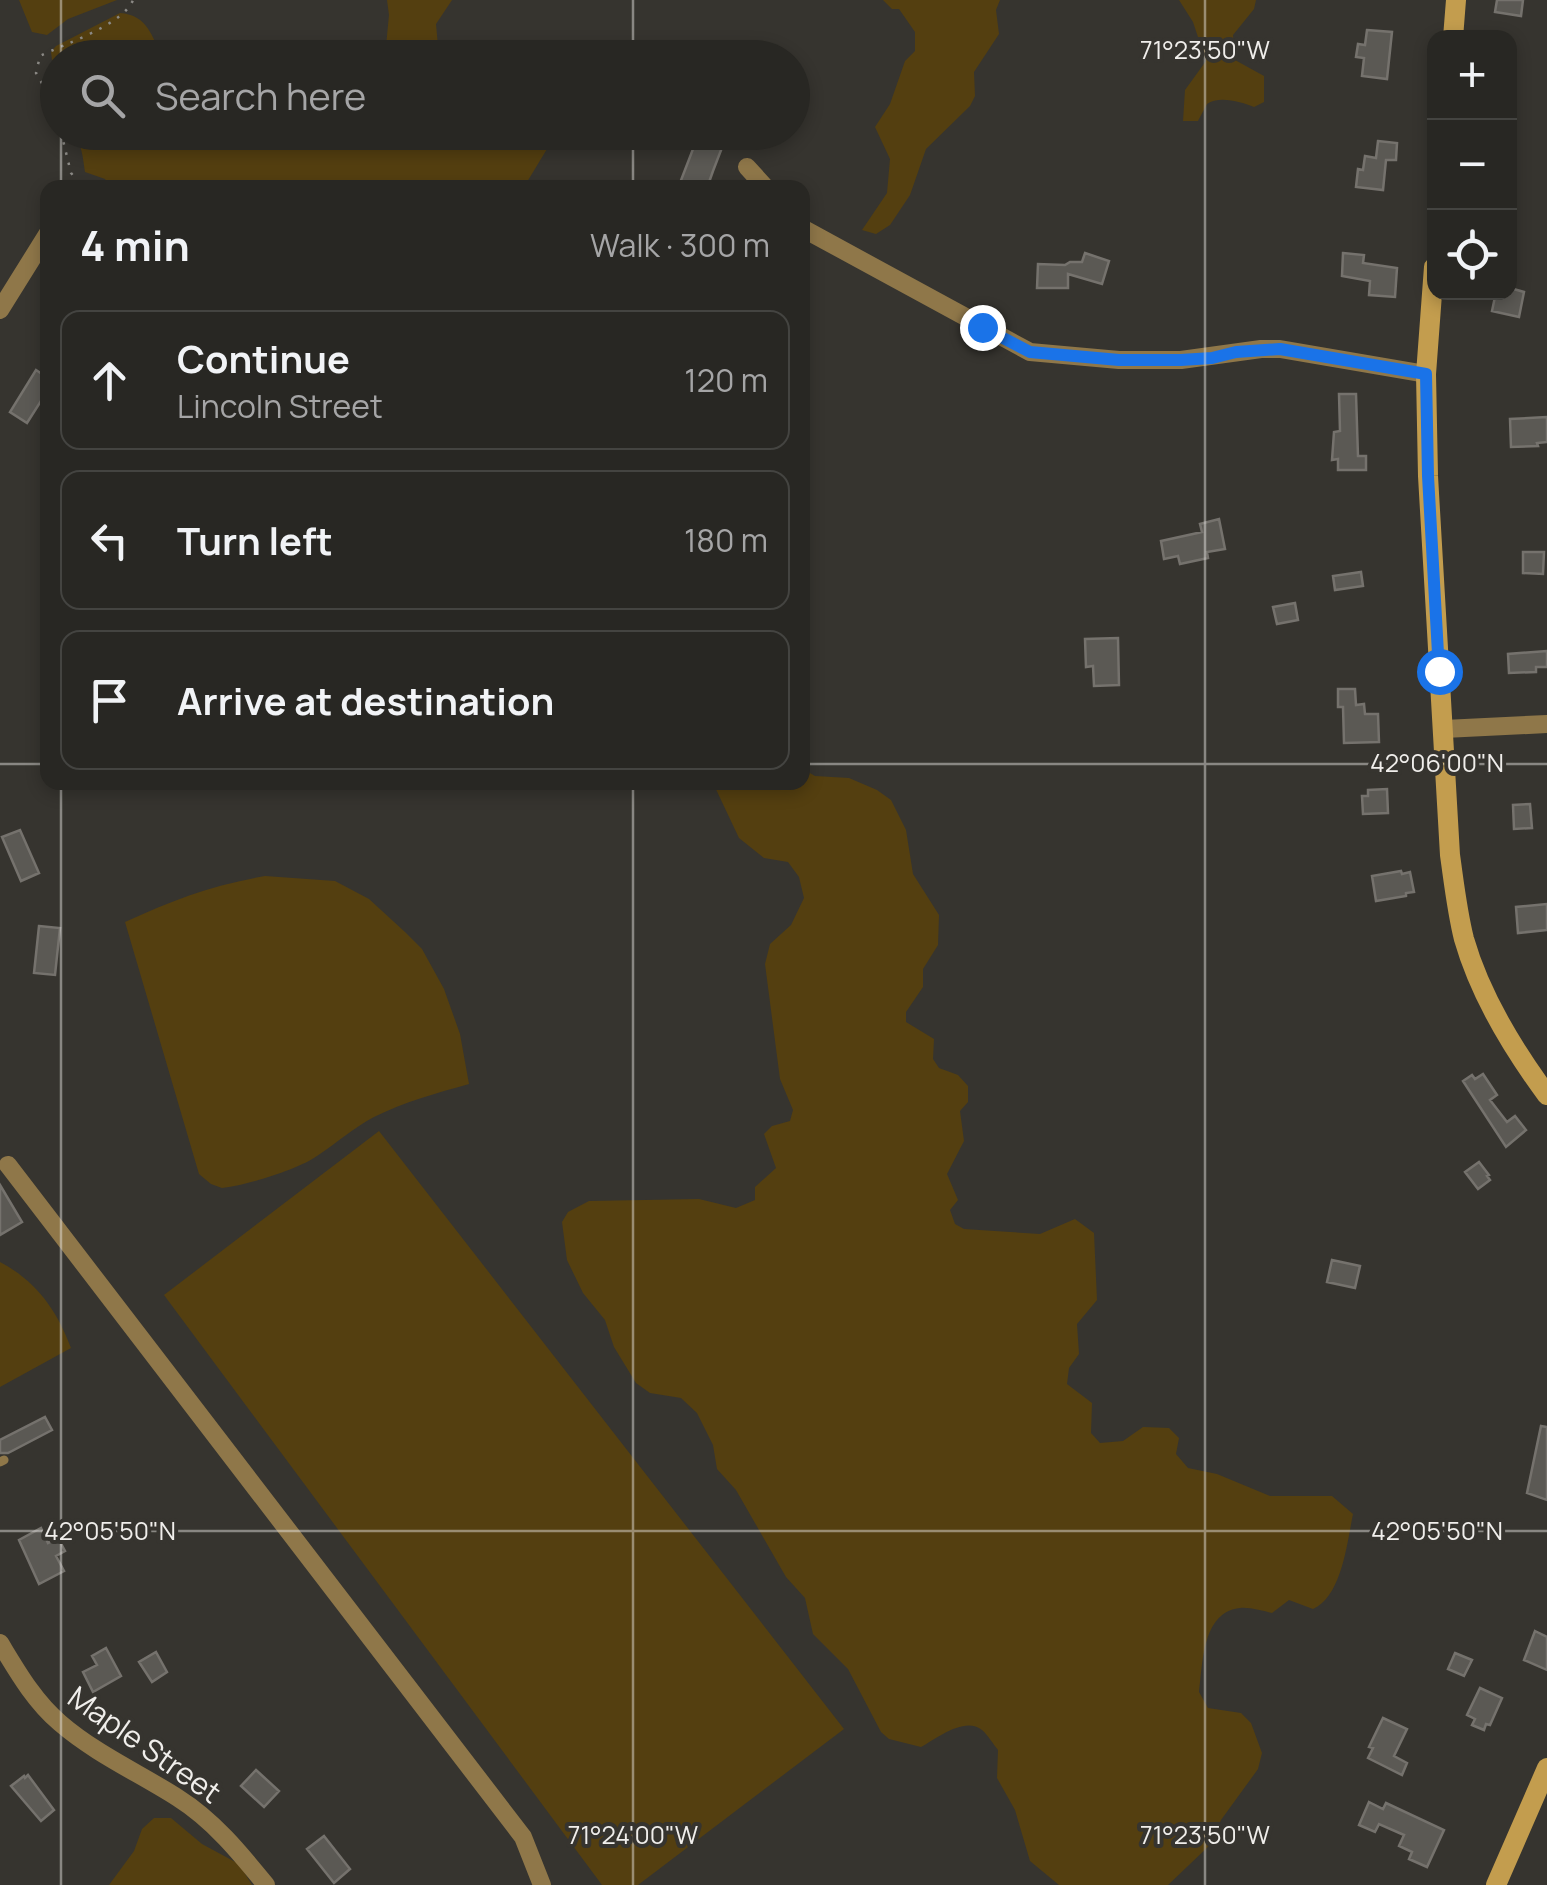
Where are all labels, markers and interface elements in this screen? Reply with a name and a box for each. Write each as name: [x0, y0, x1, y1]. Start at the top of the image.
map controls: [1427, 30, 1517, 300]
button: +: [1427, 30, 1517, 120]
text: 71°23'50"W: [1140, 32, 1270, 67]
search box: [40, 40, 810, 150]
icon: search: [75, 68, 130, 123]
text: Search here: [155, 69, 366, 121]
button: −: [1427, 120, 1517, 210]
button: locate: [1427, 210, 1517, 300]
text: 4 min: [80, 216, 190, 274]
text: Walk · 300 m: [590, 223, 770, 267]
route end: [960, 305, 1006, 351]
text: Continue: [177, 332, 350, 384]
icon: ahead: [82, 353, 137, 408]
text: 120 m: [684, 358, 768, 402]
text: Lincoln Street: [177, 384, 383, 428]
icon: left: [82, 513, 137, 568]
text: Turn left: [177, 514, 333, 566]
text: 180 m: [684, 518, 768, 562]
route start: [1417, 649, 1463, 695]
icon: arrive: [82, 673, 137, 728]
text: Arrive at destination: [177, 674, 554, 726]
text: 42°06'00"N: [1370, 745, 1504, 780]
text: 42°05'50"N: [44, 1513, 176, 1548]
text: 42°05'50"N: [1371, 1513, 1503, 1548]
street label: Maple Street: [60, 1676, 230, 1812]
text: 71°24'00"W: [568, 1817, 698, 1852]
text: 71°23'50"W: [1140, 1817, 1270, 1852]

